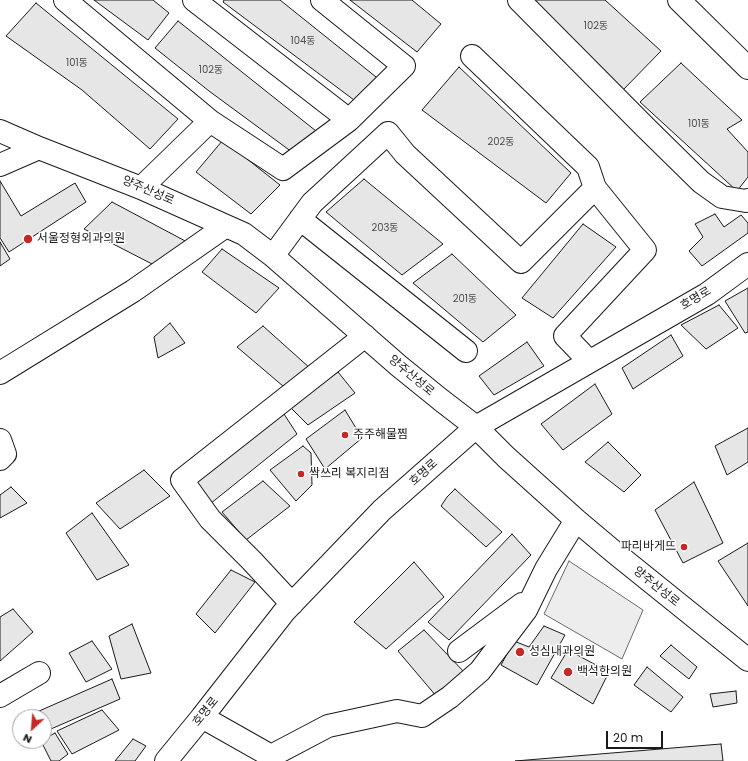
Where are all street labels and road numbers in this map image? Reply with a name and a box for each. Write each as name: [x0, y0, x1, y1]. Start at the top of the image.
street label: 양주산성로: [120, 174, 176, 208]
street label: 호명로: [678, 284, 714, 314]
street label: 양주산성로: [385, 353, 437, 399]
street label: 호명로: [407, 457, 441, 489]
street label: 양주산성로: [630, 564, 682, 610]
street label: 호명로: [190, 695, 222, 729]

